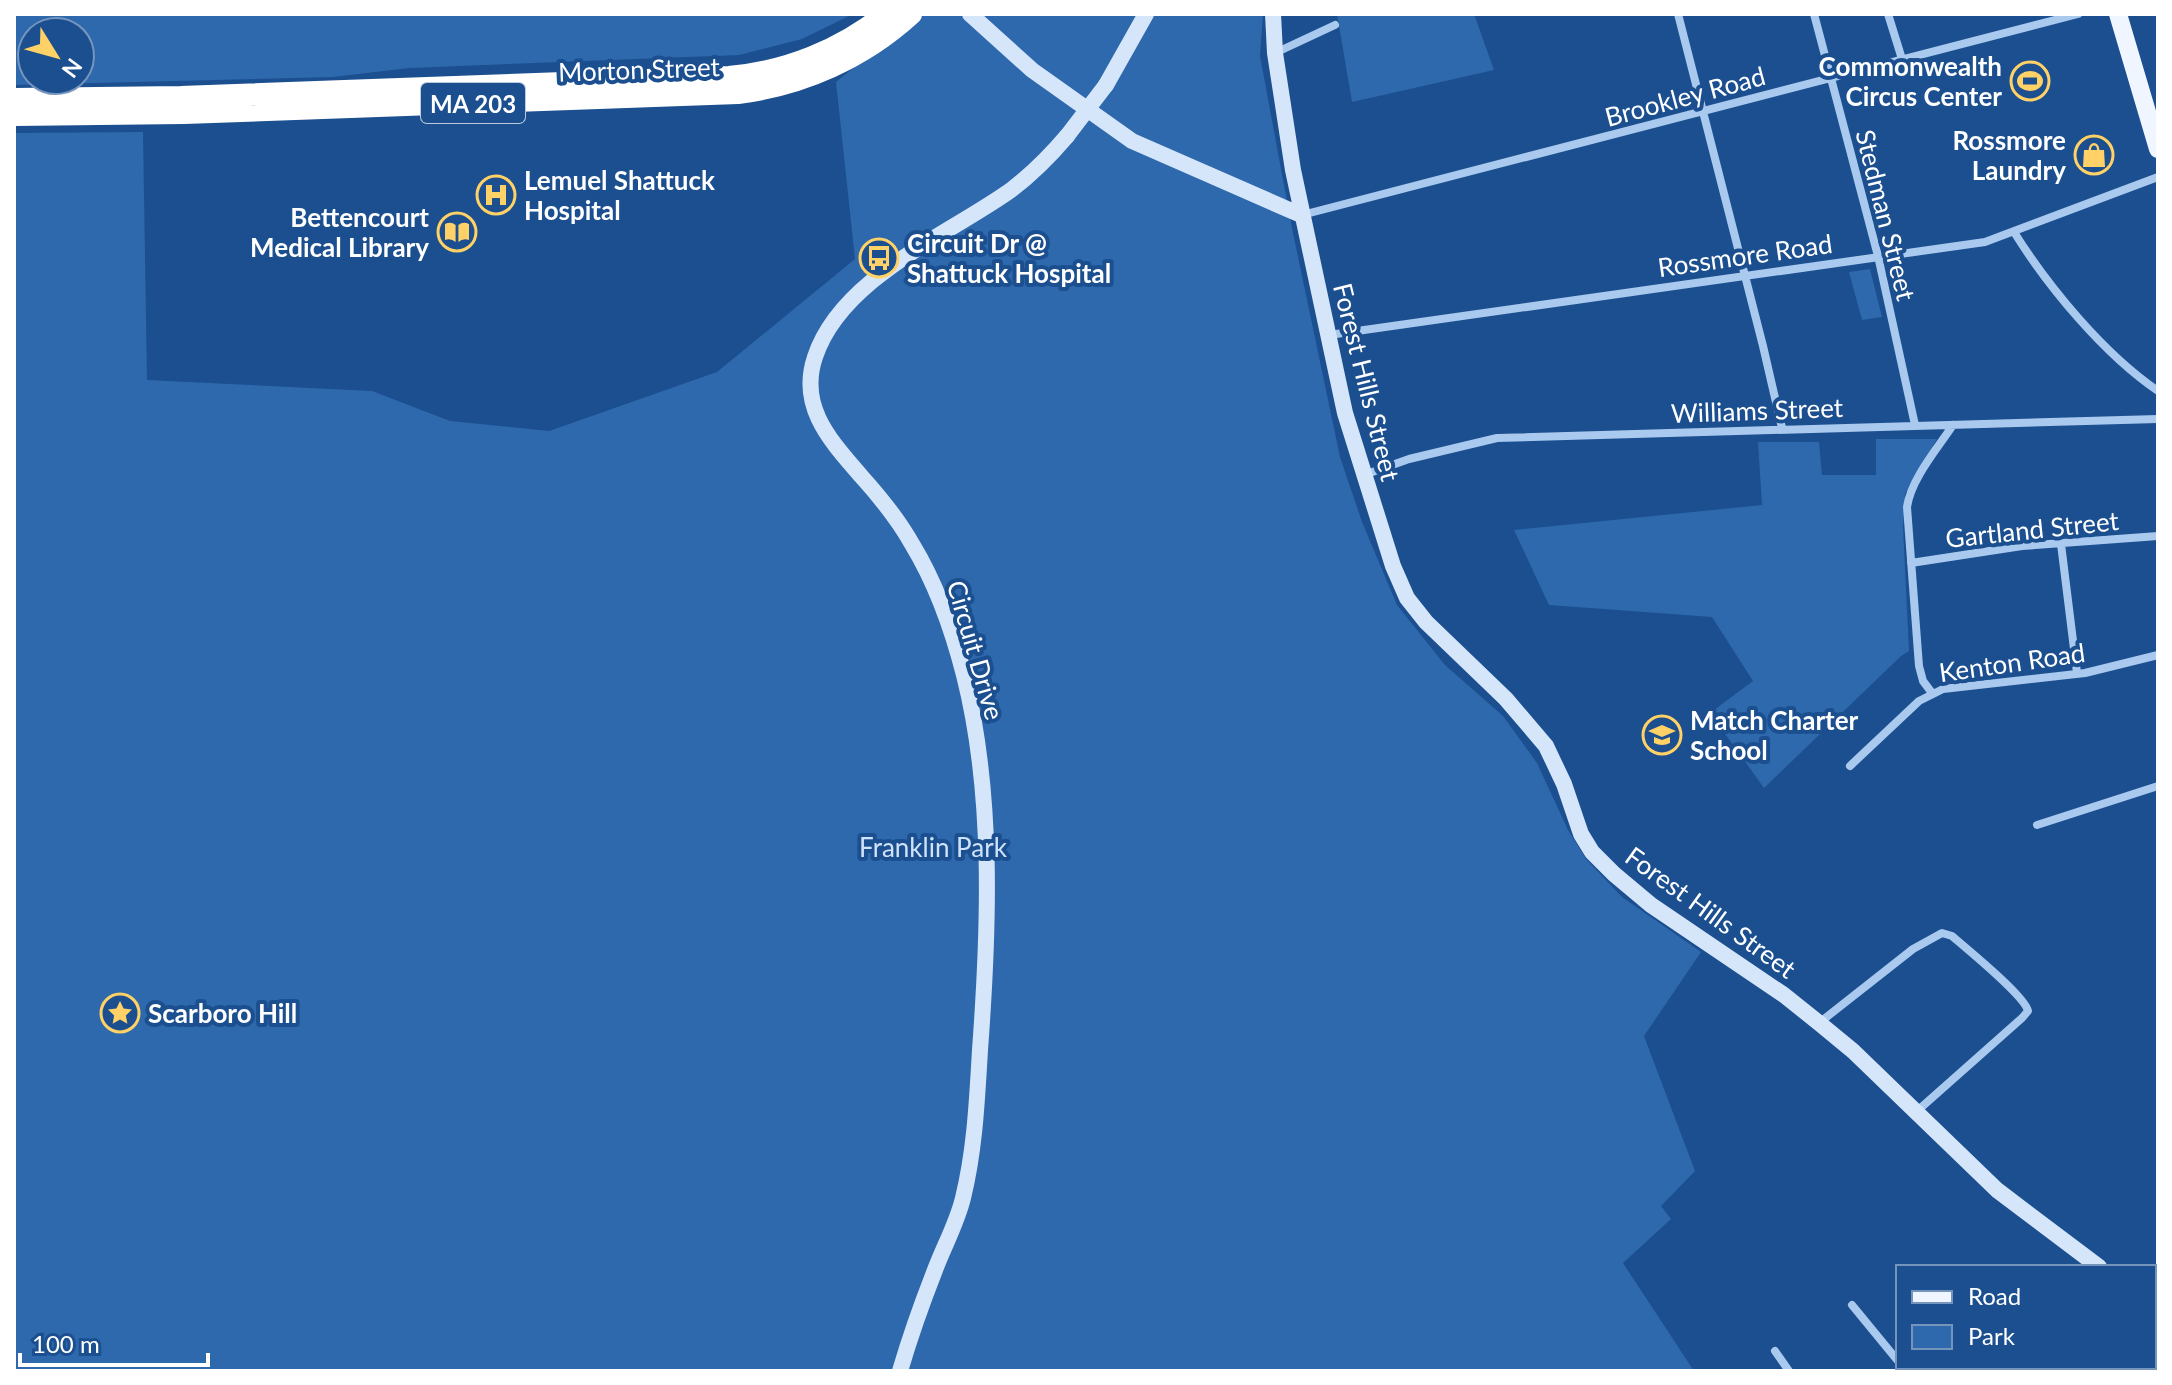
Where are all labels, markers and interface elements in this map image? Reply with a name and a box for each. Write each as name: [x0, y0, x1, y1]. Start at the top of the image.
north arrow: [16, 16, 96, 96]
street label: Morton Street: [558, 50, 721, 88]
place label: Commonwealth Circus Center: [1819, 50, 2002, 112]
text: N: [56, 53, 88, 83]
street label: Brookley Road: [1601, 59, 1769, 133]
sports icon: Commonwealth Circus Center: [2009, 60, 2051, 102]
road number: MA 203: [421, 83, 525, 123]
place label: Rossmore Laundry: [1952, 124, 2066, 186]
street label: Stedman Street: [1849, 126, 1923, 304]
shop icon: Rossmore Laundry: [2073, 134, 2115, 176]
place label: Lemuel Shattuck Hospital: [524, 164, 715, 226]
hospital icon: Lemuel Shattuck Hospital: [475, 174, 517, 216]
place label: Bettencourt Medical Library: [250, 201, 429, 263]
library icon: Bettencourt Medical Library: [436, 211, 478, 253]
place label: Circuit Dr @ Shattuck Hospital: [907, 227, 1111, 289]
street label: Rossmore Road: [1656, 227, 1834, 283]
bus stop icon: Circuit Dr @ Shattuck Hospital: [858, 237, 900, 279]
street label: Forest Hills Street: [1327, 280, 1407, 485]
street label: Williams Street: [1670, 391, 1844, 429]
street label: Gartland Street: [1944, 504, 2121, 554]
street label: Circuit Drive: [941, 577, 1011, 723]
street label: Kenton Road: [1937, 636, 2087, 688]
place label: Match Charter School: [1690, 704, 1859, 766]
school or university icon: Match Charter School: [1641, 714, 1683, 756]
park label: Franklin Park: [859, 831, 1008, 863]
street label: Forest Hills Street: [1620, 839, 1803, 985]
place icon: Scarboro Hill: [99, 992, 141, 1034]
place label: Scarboro Hill: [148, 997, 297, 1029]
legend: [1896, 1265, 2156, 1369]
text: Road: [1968, 1281, 2021, 1310]
scale bar: [20, 1317, 208, 1367]
text: Park: [1968, 1321, 2016, 1350]
text: 100 m: [32, 1329, 100, 1358]

